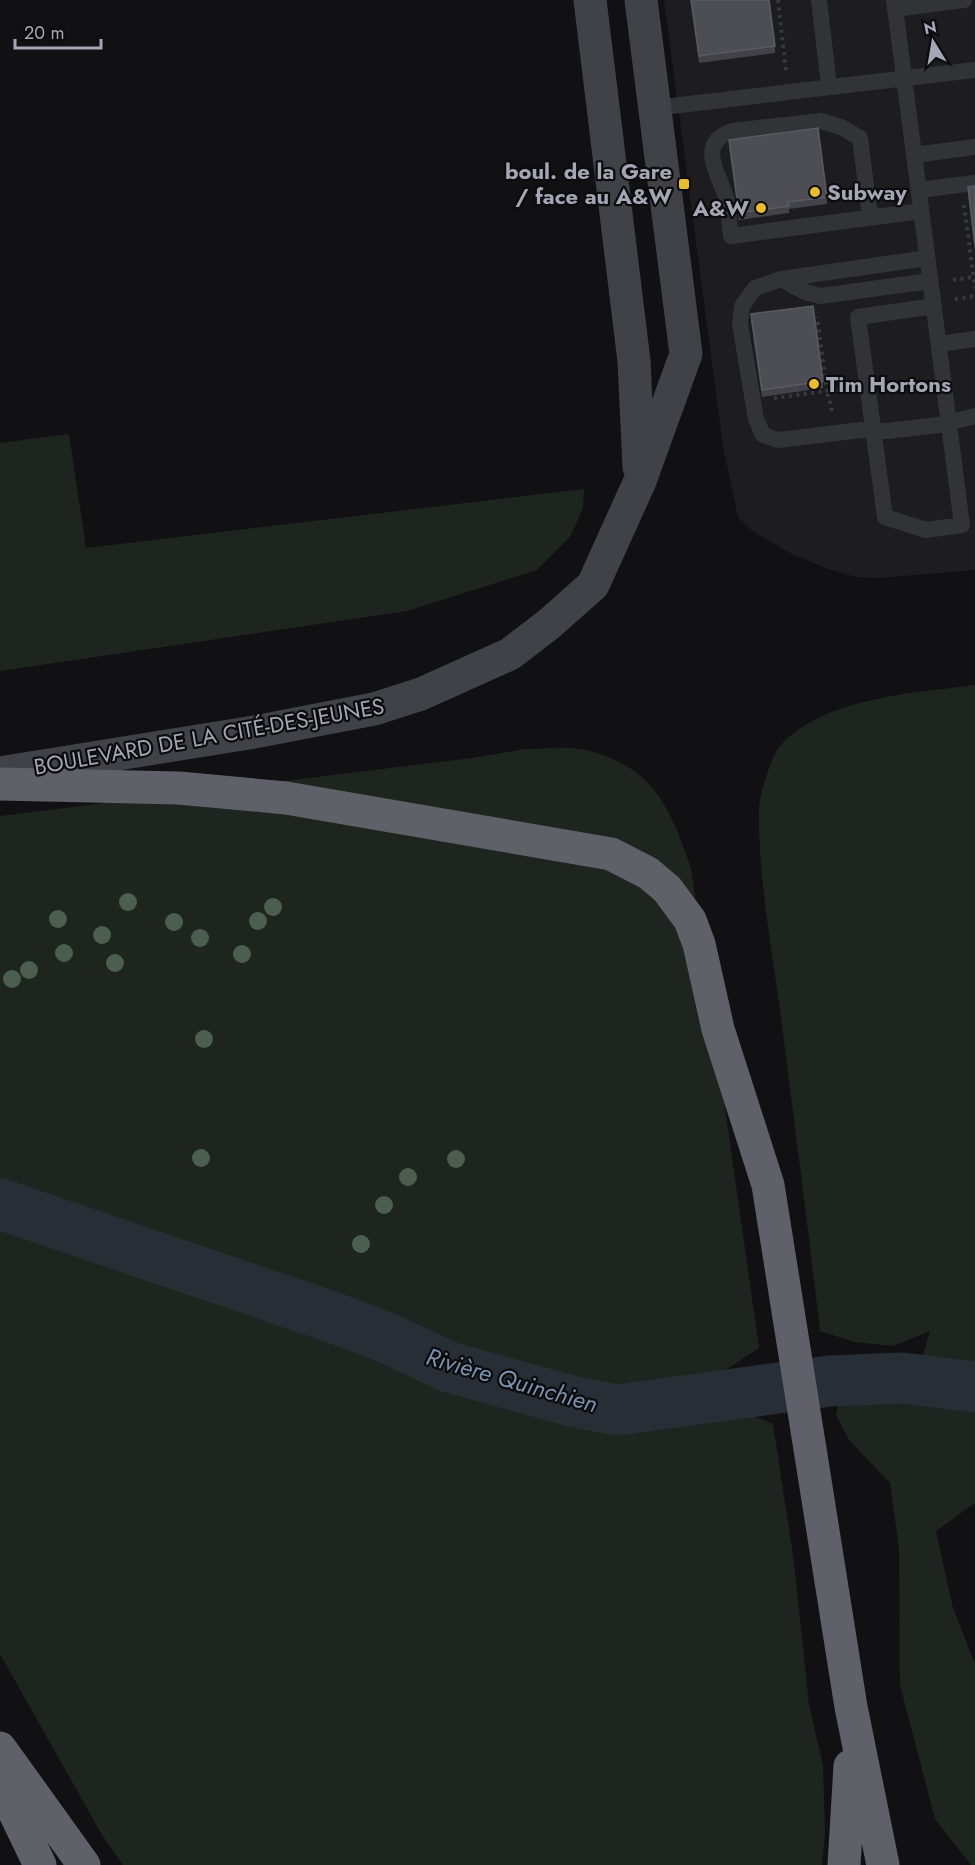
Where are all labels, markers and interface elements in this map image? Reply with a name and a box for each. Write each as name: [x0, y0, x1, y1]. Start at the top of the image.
scale bar: [15, 12, 100, 50]
north arrow: [903, 12, 963, 72]
text: N: [922, 15, 939, 40]
text: 20 m: [24, 20, 64, 46]
place label: boul. de la Gare / face au A&W: [505, 155, 673, 212]
place label: Subway: [827, 176, 907, 208]
marker: boul. de la Gare / face au A&W: [677, 177, 691, 191]
marker: Subway: [808, 185, 822, 199]
place label: A&W: [692, 192, 750, 224]
marker: A&W: [754, 201, 768, 215]
place label: Tim Hortons: [826, 368, 951, 400]
marker: Tim Hortons: [807, 377, 821, 391]
street label: BOULEVARD DE LA CITÉ-DES-JEUNES: [31, 689, 387, 783]
water label: Rivière Quinchien: [422, 1339, 602, 1421]

